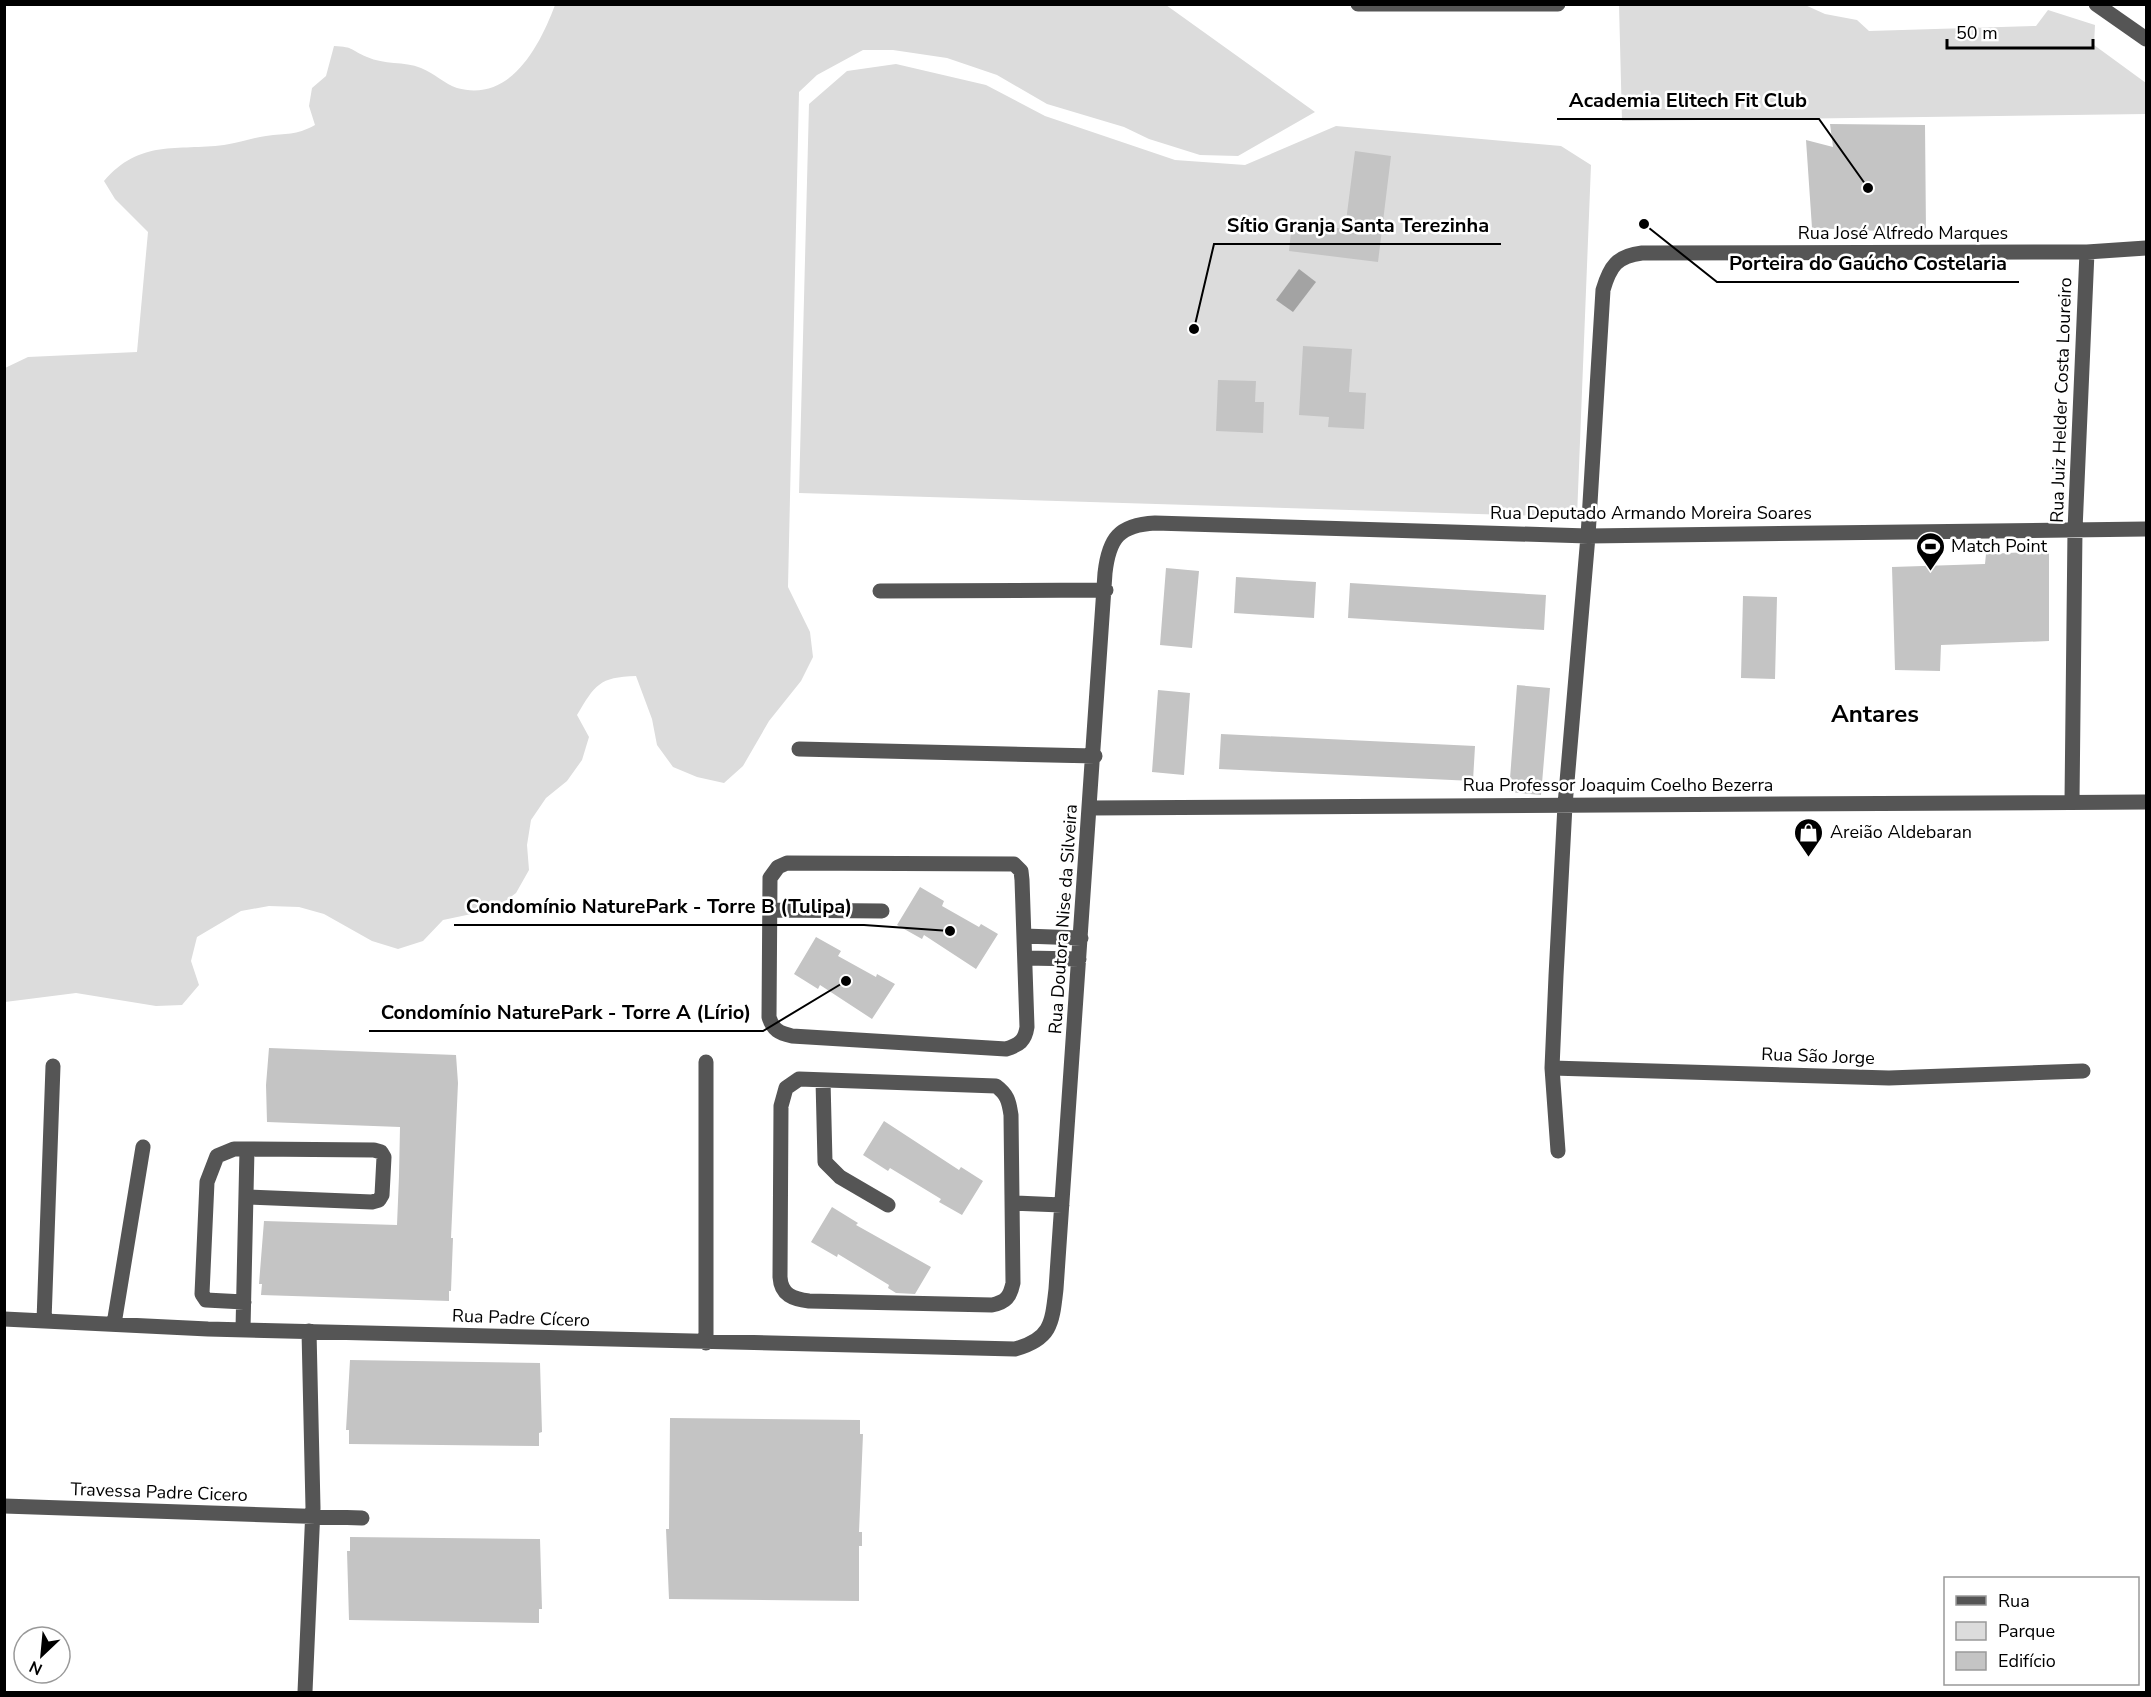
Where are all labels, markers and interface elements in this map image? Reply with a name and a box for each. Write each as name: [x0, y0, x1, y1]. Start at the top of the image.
scale bar: [1947, 12, 2092, 50]
text: 50 m: [1956, 21, 1998, 45]
callout: Academia Elitech Fit Club: [1557, 81, 1819, 119]
text: Academia Elitech Fit Club: [1569, 87, 1807, 114]
callout: Sítio Granja Santa Terezinha: [1214, 206, 1501, 244]
text: Sítio Granja Santa Terezinha: [1227, 212, 1489, 239]
street label: Rua José Alfredo Marques: [1798, 221, 2008, 245]
callout: Porteira do Gaúcho Costelaria: [1717, 244, 2019, 282]
text: Porteira do Gaúcho Costelaria: [1729, 250, 2007, 277]
street label: Rua Juiz Helder Costa Loureiro: [2045, 277, 2077, 523]
street label: Rua Deputado Armando Moreira Soares: [1490, 501, 1812, 525]
sports icon: Match Point: [1914, 530, 1946, 572]
place label: Match Point: [1951, 534, 2048, 558]
district label: Antares: [1831, 698, 1919, 730]
street label: Rua Professor Joaquim Coelho Bezerra: [1463, 773, 1773, 797]
street label: Rua Doutora Nise da Silveira: [1043, 803, 1083, 1035]
shop icon: Areião Aldebaran: [1793, 816, 1825, 858]
place label: Areião Aldebaran: [1830, 820, 1972, 844]
callout: Condomínio NaturePark - Torre B (Tulipa): [454, 887, 864, 925]
text: Condomínio NaturePark - Torre B (Tulipa): [466, 893, 852, 920]
callout: Condomínio NaturePark - Torre A (Lírio): [369, 993, 763, 1031]
text: Condomínio NaturePark - Torre A (Lírio): [381, 999, 751, 1026]
street label: Rua São Jorge: [1761, 1042, 1875, 1070]
street label: Rua Padre Cícero: [452, 1304, 590, 1332]
street label: Travessa Padre Cicero: [70, 1477, 248, 1507]
legend: [1944, 1577, 2139, 1685]
text: Rua: [1998, 1589, 2030, 1613]
text: Parque: [1998, 1619, 2055, 1643]
north arrow: [12, 1625, 72, 1685]
text: Edifício: [1998, 1649, 2056, 1673]
text: N: [26, 1655, 46, 1680]

